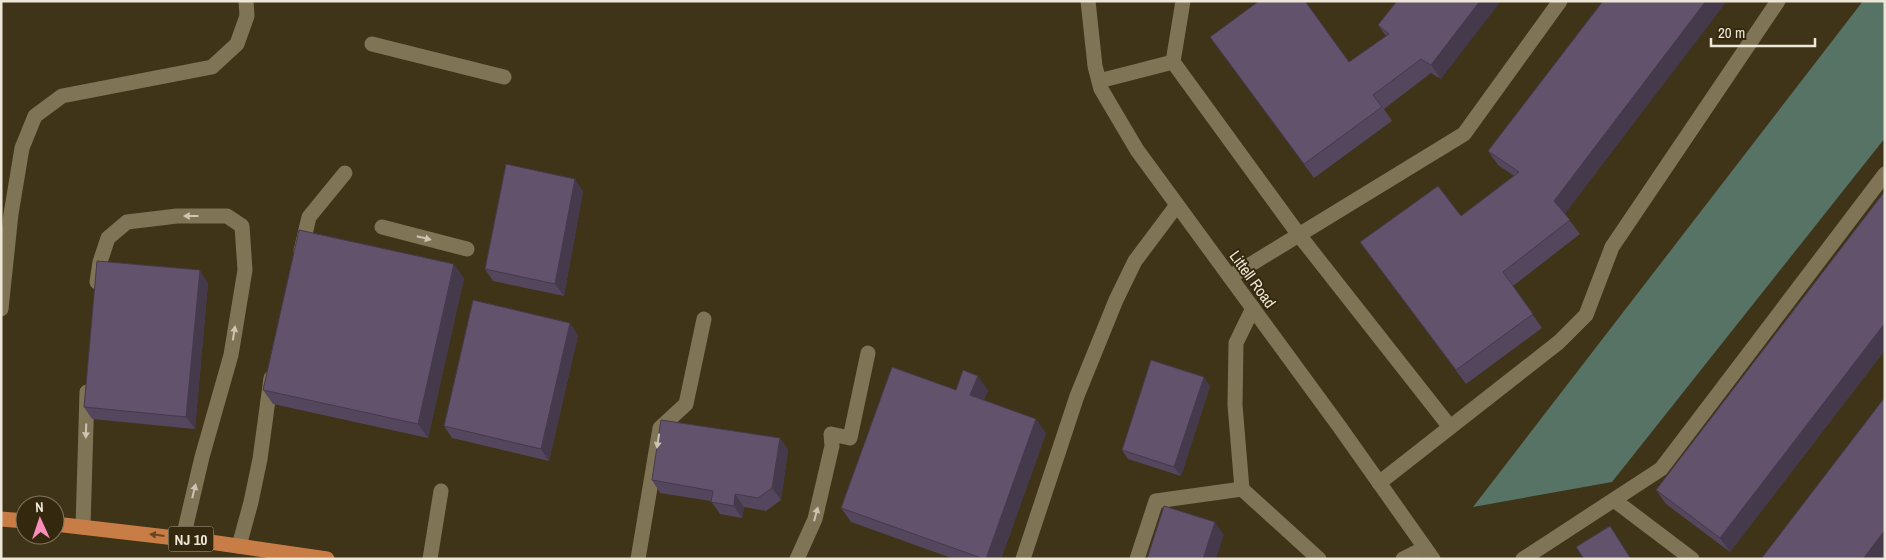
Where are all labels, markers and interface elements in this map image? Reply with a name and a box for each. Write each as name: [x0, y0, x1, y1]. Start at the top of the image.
scale bar: [1711, 15, 1815, 47]
text: 20 m: [1718, 22, 1745, 43]
one-way arrow: [183, 212, 199, 220]
one-way arrow: [417, 234, 432, 242]
street label: Littell Road: [1225, 246, 1281, 312]
one-way arrow: [230, 325, 238, 341]
one-way arrow: [82, 424, 90, 440]
one-way arrow: [653, 434, 661, 450]
one-way arrow: [190, 483, 198, 498]
north arrow: [15, 495, 65, 545]
text: N: [35, 498, 44, 516]
one-way arrow: [812, 506, 820, 521]
road number: NJ 10: [168, 526, 214, 552]
one-way arrow: [149, 531, 165, 539]

